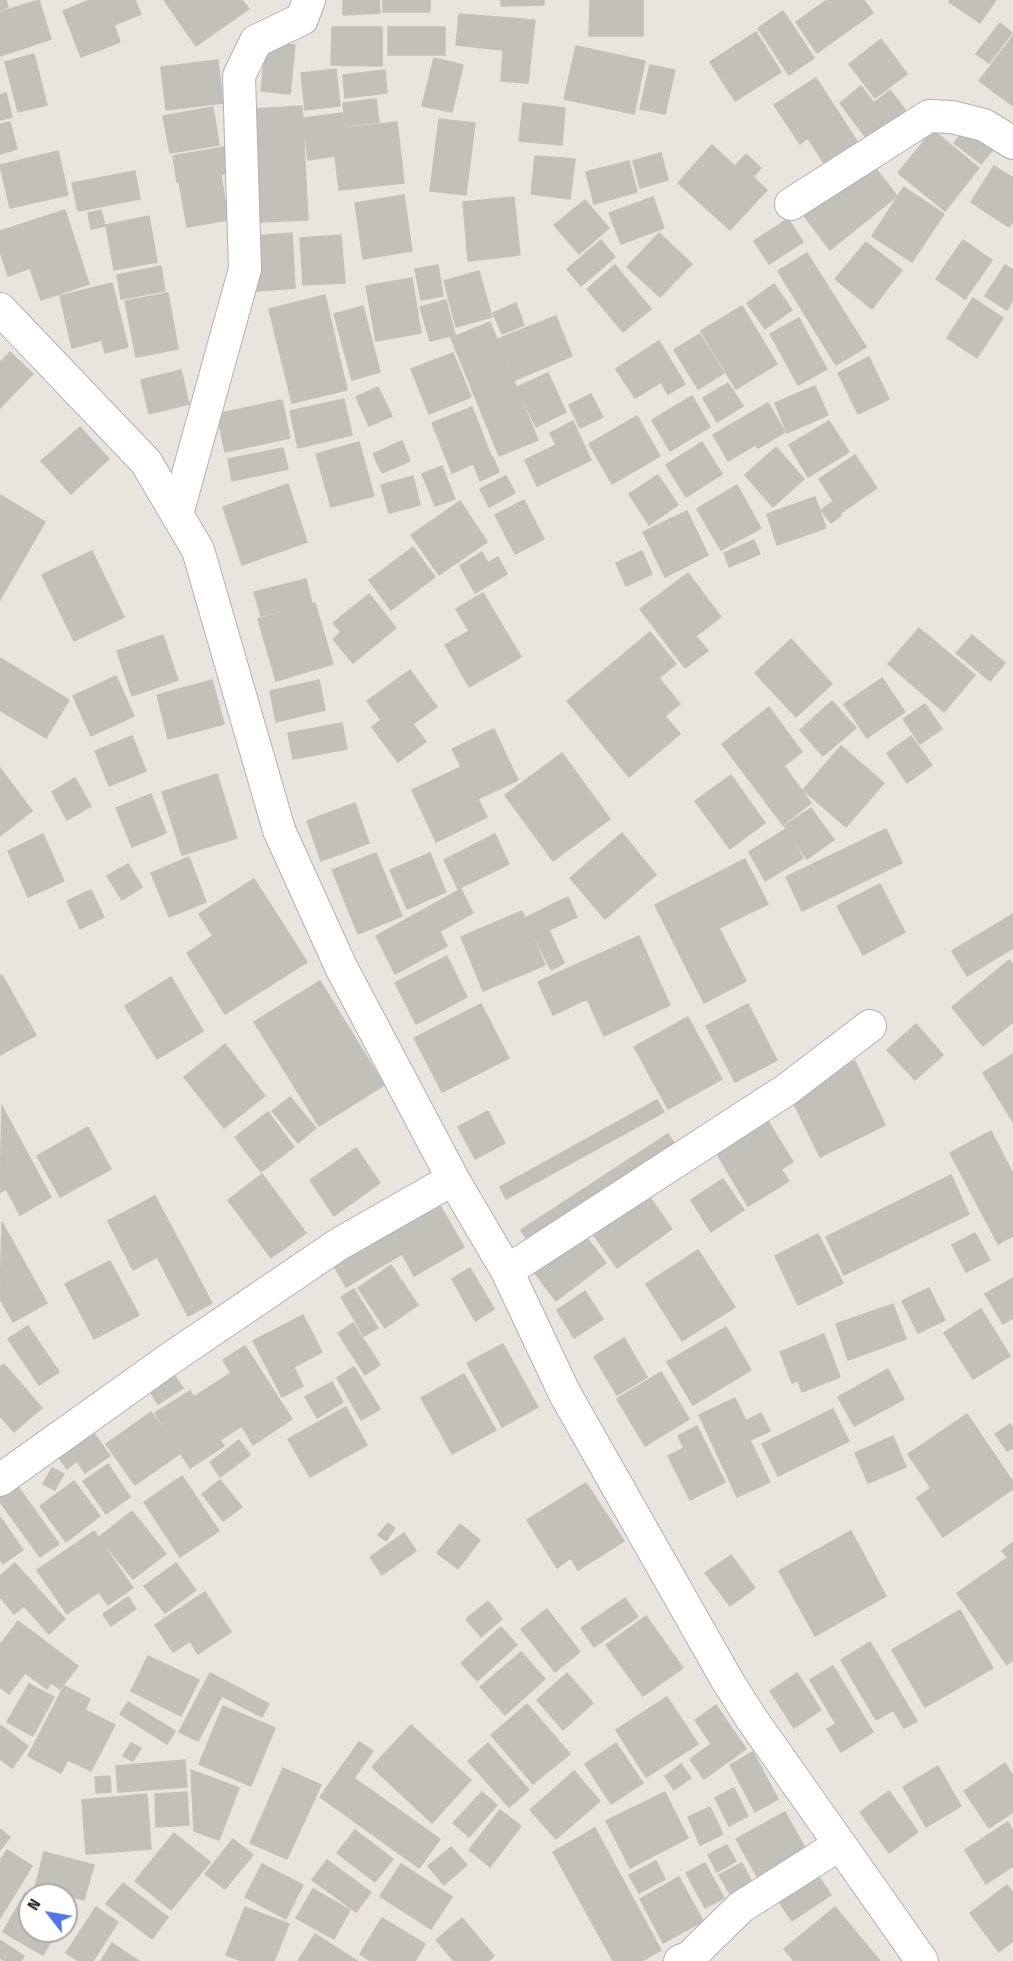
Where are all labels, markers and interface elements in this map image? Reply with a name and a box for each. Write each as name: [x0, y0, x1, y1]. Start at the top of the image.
north arrow: [18, 1883, 78, 1943]
text: N: [23, 1895, 44, 1914]

